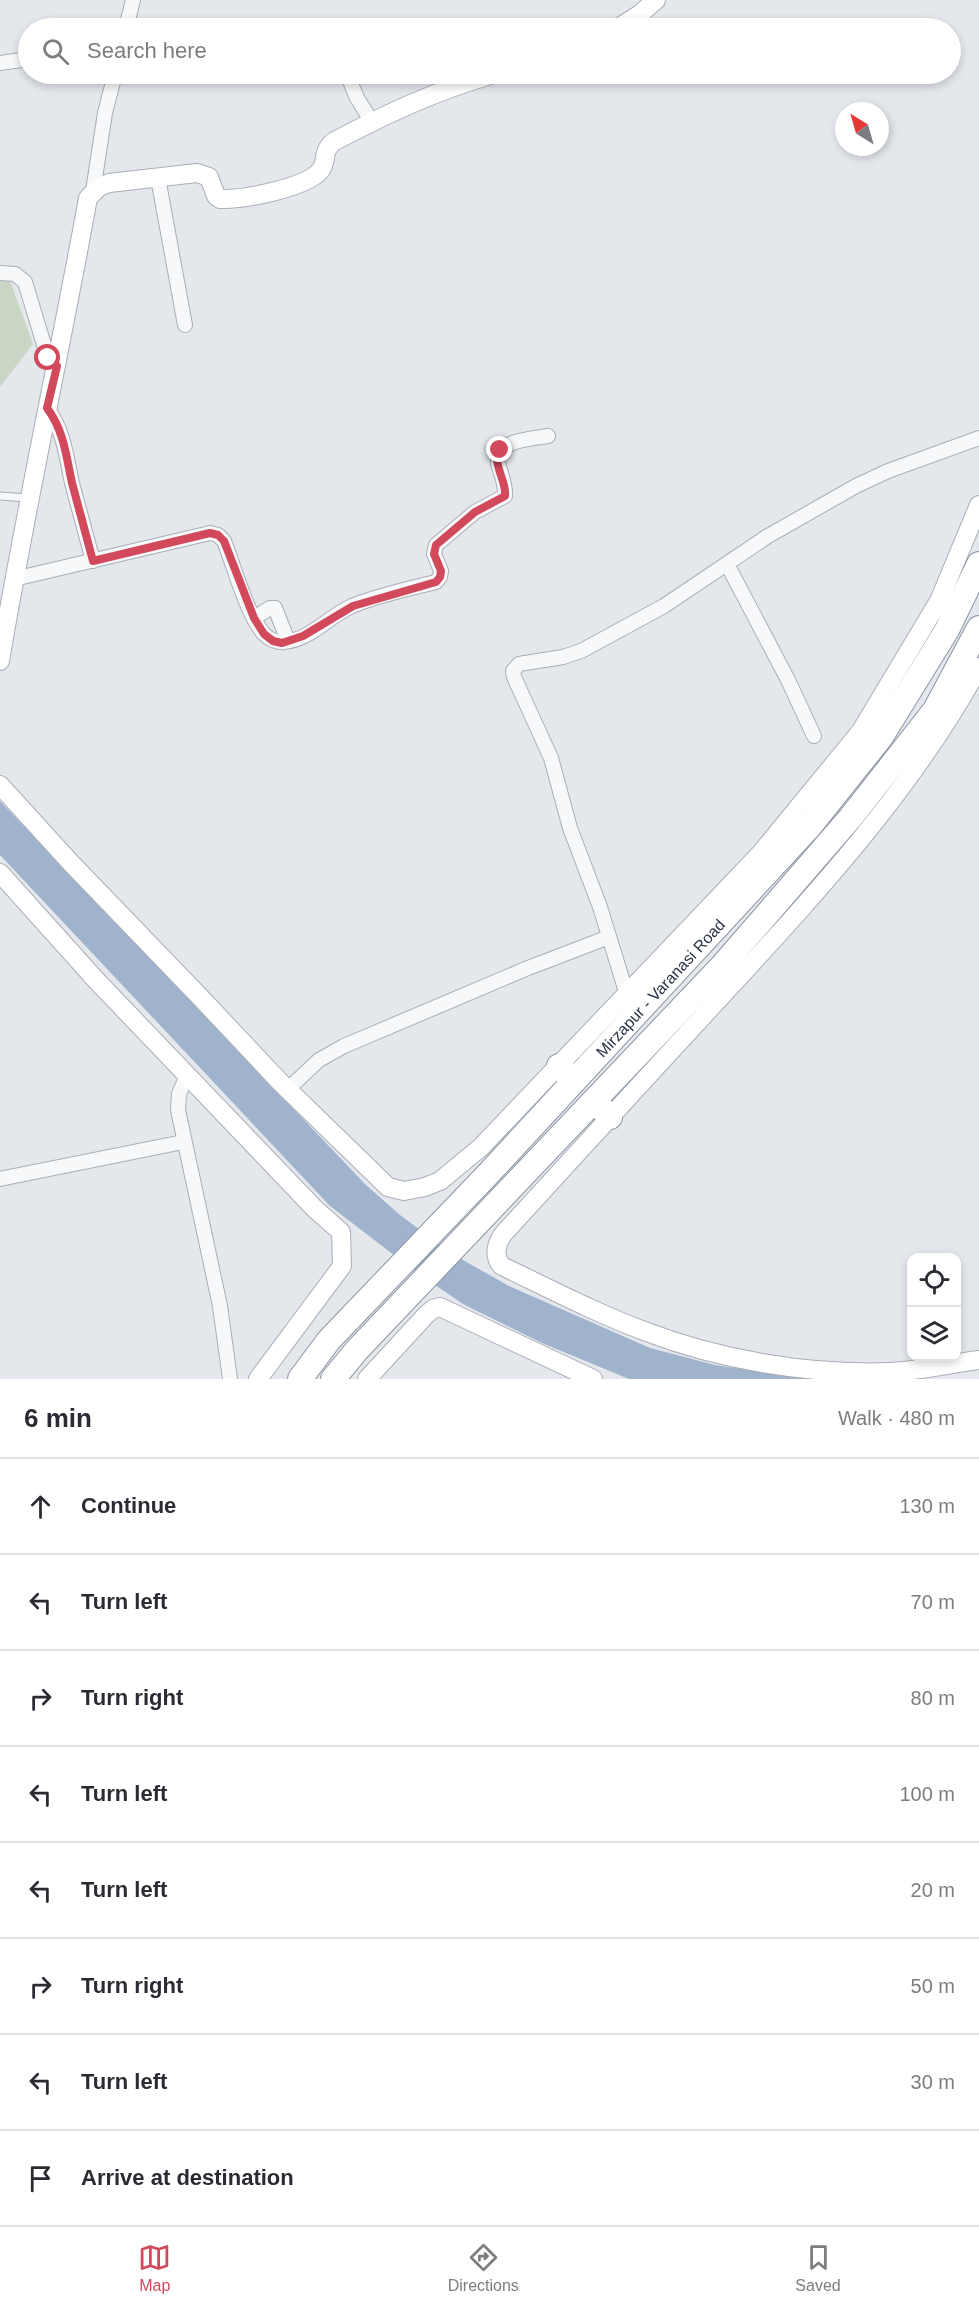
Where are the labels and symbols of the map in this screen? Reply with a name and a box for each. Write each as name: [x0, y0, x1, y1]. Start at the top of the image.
north arrow: [835, 102, 889, 156]
route start: [34, 344, 60, 370]
route end: [486, 436, 512, 462]
street label: Mirzapur - Varanasi Road: [593, 916, 728, 1061]

